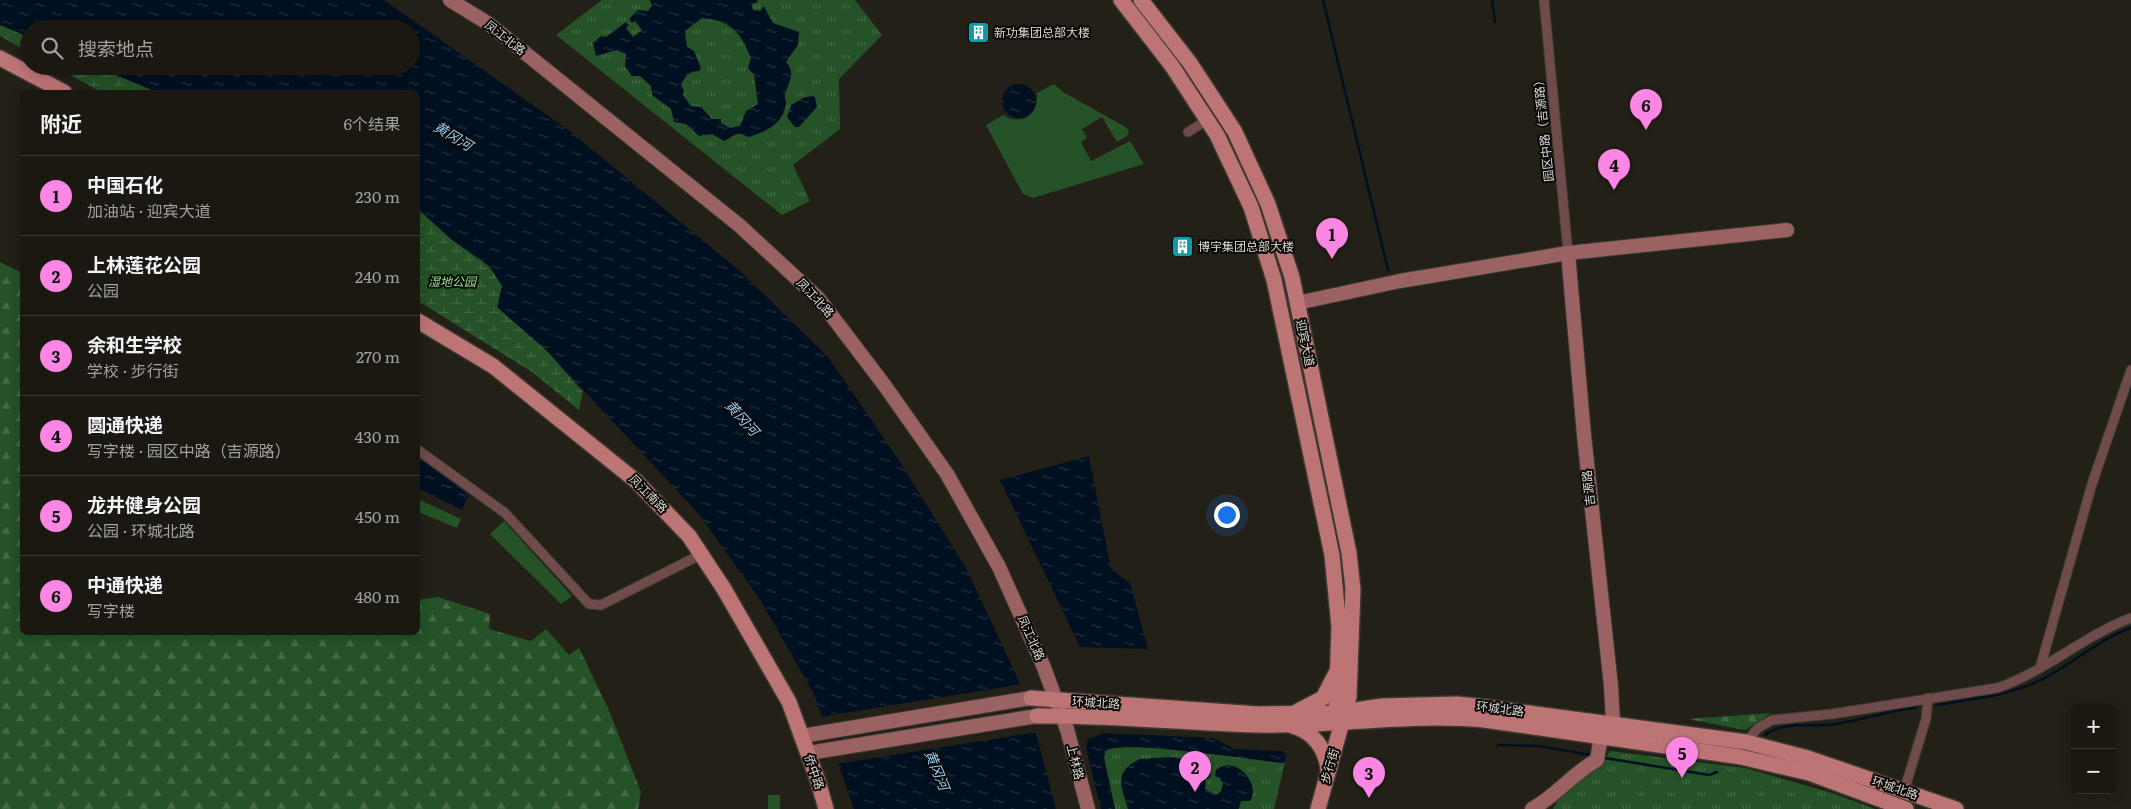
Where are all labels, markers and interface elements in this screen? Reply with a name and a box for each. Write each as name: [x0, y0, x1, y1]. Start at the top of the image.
street label: 凤江北路: [481, 15, 530, 59]
search box: [20, 20, 420, 75]
building icon: 新功集团总部大楼: [966, 21, 990, 45]
place label: 新功集团总部大楼: [994, 23, 1090, 41]
icon: search: [38, 34, 66, 62]
text: 搜索地点: [78, 34, 154, 62]
street label: 园区中路（吉源路）: [1528, 73, 1558, 183]
pin: 6: [1630, 89, 1662, 130]
text: 附近: [40, 107, 82, 138]
text: 6个结果: [343, 111, 400, 135]
water label: 黄冈河: [430, 116, 479, 156]
pin: 4: [1598, 149, 1630, 190]
text: 中国石化: [87, 170, 163, 198]
text: 1: [53, 184, 59, 208]
text: 230 m: [355, 184, 400, 208]
text: 加油站 · 迎宾大道: [87, 198, 211, 222]
pin: 1: [1316, 218, 1348, 259]
building icon: 博宇集团总部大楼: [1170, 235, 1194, 259]
place label: 博宇集团总部大楼: [1198, 237, 1294, 255]
text: 上林莲花公园: [87, 250, 201, 278]
text: 2: [52, 264, 60, 288]
text: 240 m: [355, 264, 400, 288]
park label: 湿地公园: [428, 272, 478, 290]
street label: 凤江北路: [793, 274, 839, 321]
text: 公园: [87, 278, 119, 302]
street label: 迎宾大道: [1292, 317, 1320, 368]
text: 余和生学校: [87, 330, 182, 358]
text: 3: [52, 344, 60, 368]
text: 270 m: [356, 344, 400, 368]
text: 学校 · 步行街: [87, 358, 179, 382]
water label: 黄冈河: [721, 395, 766, 442]
text: 圆通快递: [87, 410, 163, 438]
text: 4: [51, 424, 61, 448]
text: 430 m: [355, 424, 400, 448]
text: 写字楼 · 园区中路（吉源路）: [87, 438, 291, 462]
street label: 吉源路: [1577, 469, 1599, 507]
street label: 凤江南路: [625, 470, 672, 517]
text: 龙井健身公园: [87, 490, 201, 518]
your location: [1214, 502, 1240, 528]
text: 5: [52, 504, 60, 528]
text: 450 m: [355, 504, 400, 528]
text: 公园 · 环城北路: [87, 518, 195, 542]
text: 中通快递: [87, 570, 163, 598]
text: 6: [51, 584, 61, 608]
text: 480 m: [354, 584, 400, 608]
text: 写字楼: [87, 598, 135, 622]
street label: 凤江北路: [1014, 612, 1050, 663]
street label: 环城北路: [1071, 691, 1121, 713]
street label: 环城北路: [1475, 696, 1525, 720]
map controls: [2071, 704, 2116, 794]
button: +: [2071, 704, 2116, 749]
pin: 5: [1666, 737, 1698, 778]
street label: 上林路: [1063, 742, 1089, 781]
water label: 黄冈河: [921, 746, 956, 796]
street label: 步行街: [1315, 746, 1343, 786]
button: −: [2071, 749, 2116, 794]
pin: 2: [1179, 751, 1211, 792]
street label: 侨中路: [801, 752, 829, 792]
pin: 3: [1353, 757, 1385, 798]
street label: 环城北路: [1870, 771, 1921, 803]

